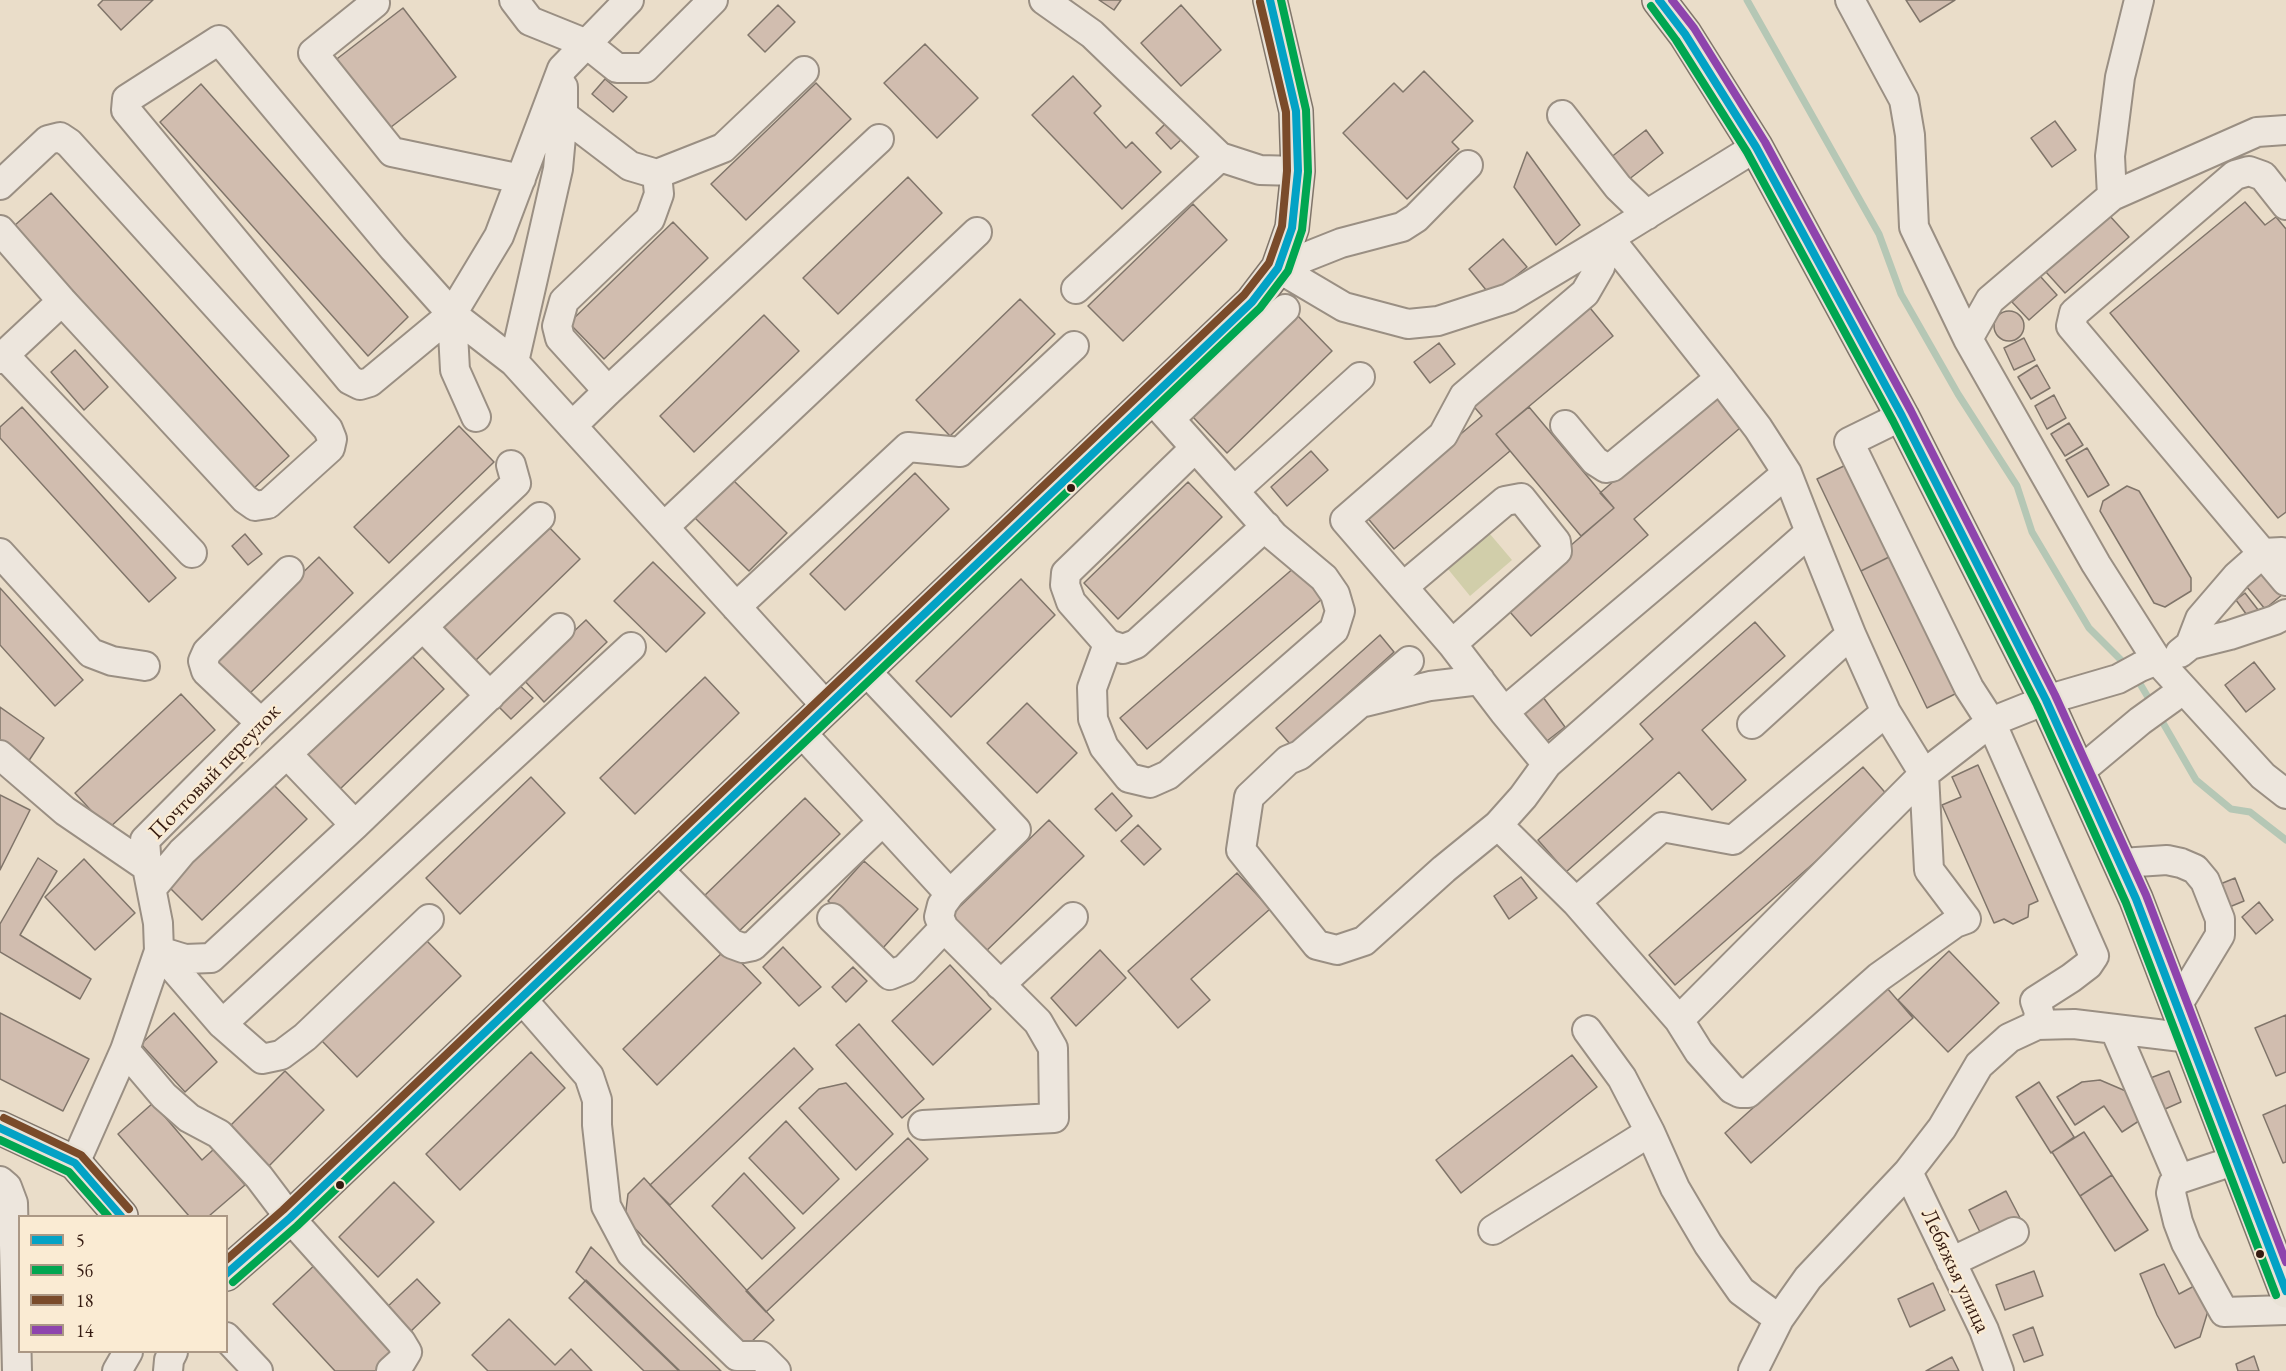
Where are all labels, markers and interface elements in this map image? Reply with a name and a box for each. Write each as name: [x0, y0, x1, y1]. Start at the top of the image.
unlabelled marker: [1065, 482, 1077, 494]
street label: Почтовый переулок: [144, 699, 286, 845]
unlabelled marker: [334, 1179, 346, 1191]
street label: Лебяжья улица: [1915, 1205, 1995, 1337]
legend: [18, 1215, 228, 1353]
text: 5: [76, 1229, 85, 1252]
unlabelled marker: [2254, 1248, 2266, 1260]
text: 5б: [76, 1259, 93, 1282]
text: 18: [76, 1289, 93, 1312]
text: 14: [76, 1319, 93, 1342]

